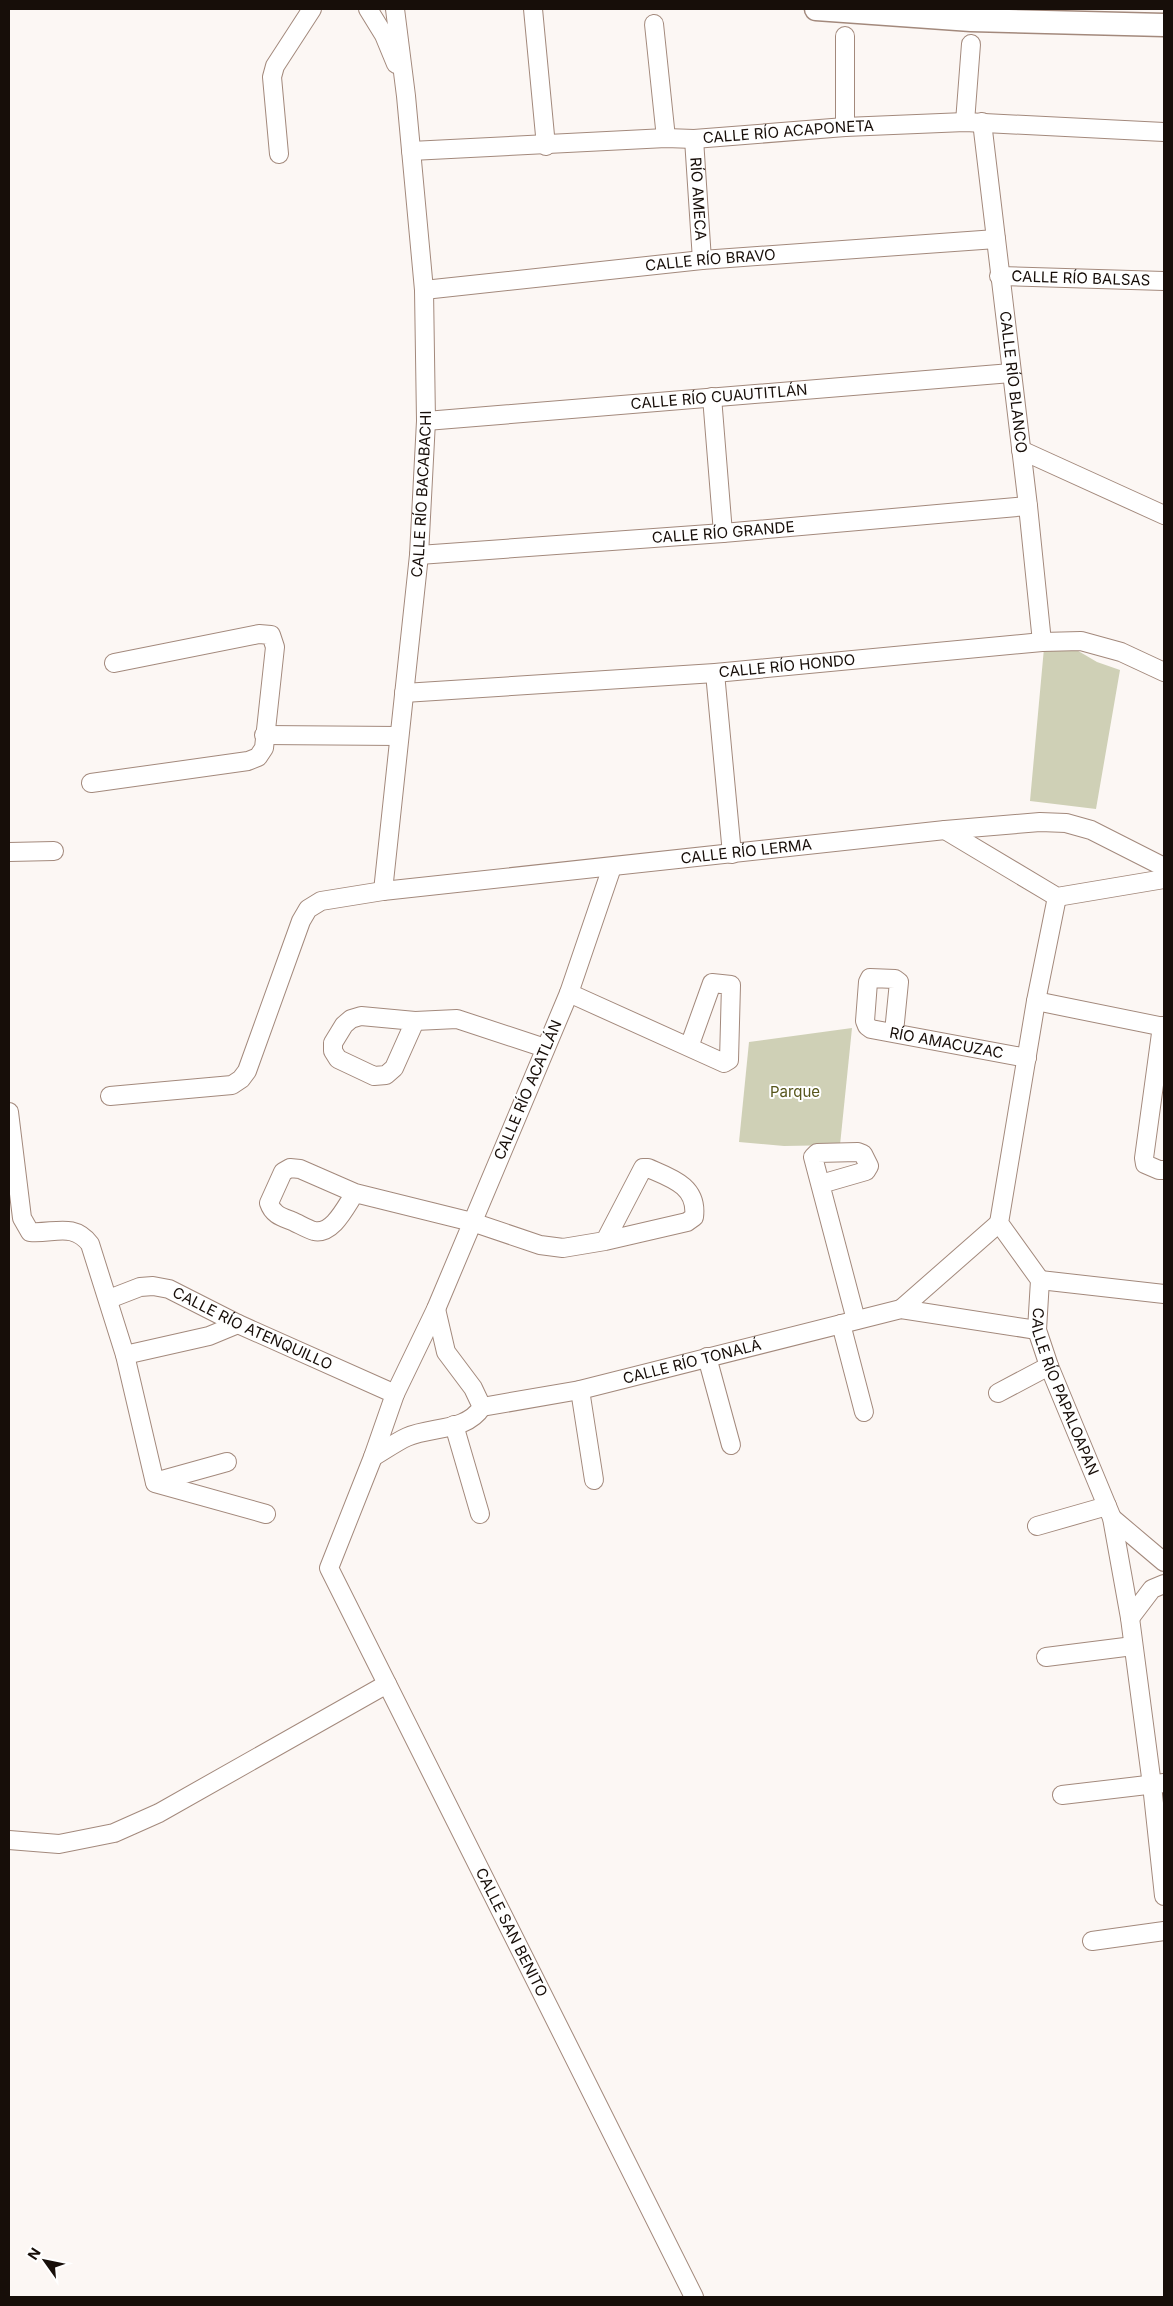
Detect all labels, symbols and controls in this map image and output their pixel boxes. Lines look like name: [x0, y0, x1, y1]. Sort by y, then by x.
street label: CALLE RÍO ACAPONETA: [702, 116, 874, 147]
street label: RÍO AMECA: [686, 157, 711, 241]
street label: CALLE RÍO BRAVO: [644, 245, 776, 275]
street label: CALLE RÍO BALSAS: [1011, 266, 1151, 290]
street label: CALLE RÍO BLANCO: [996, 310, 1032, 454]
street label: CALLE RÍO CUAUTITLÁN: [630, 380, 808, 413]
street label: CALLE RÍO BACABACHI: [407, 410, 435, 578]
street label: CALLE RÍO GRANDE: [651, 517, 795, 547]
street label: CALLE RÍO HONDO: [718, 650, 856, 682]
street label: CALLE RÍO LERMA: [680, 835, 813, 868]
street label: CALLE RÍO ACATLÁN: [489, 1017, 566, 1163]
street label: RÍO AMACUZAC: [888, 1023, 1005, 1062]
park label: Parque: [770, 1082, 820, 1101]
street label: CALLE RÍO ATENQUILLO: [170, 1282, 336, 1374]
street label: CALLE RÍO PAPALOAPAN: [1028, 1307, 1103, 1478]
street label: CALLE RÍO TONALÁ: [621, 1335, 763, 1388]
street label: CALLE SAN BENITO: [472, 1865, 552, 2000]
north arrow: [20, 2236, 70, 2286]
text: N: [24, 2245, 44, 2263]

